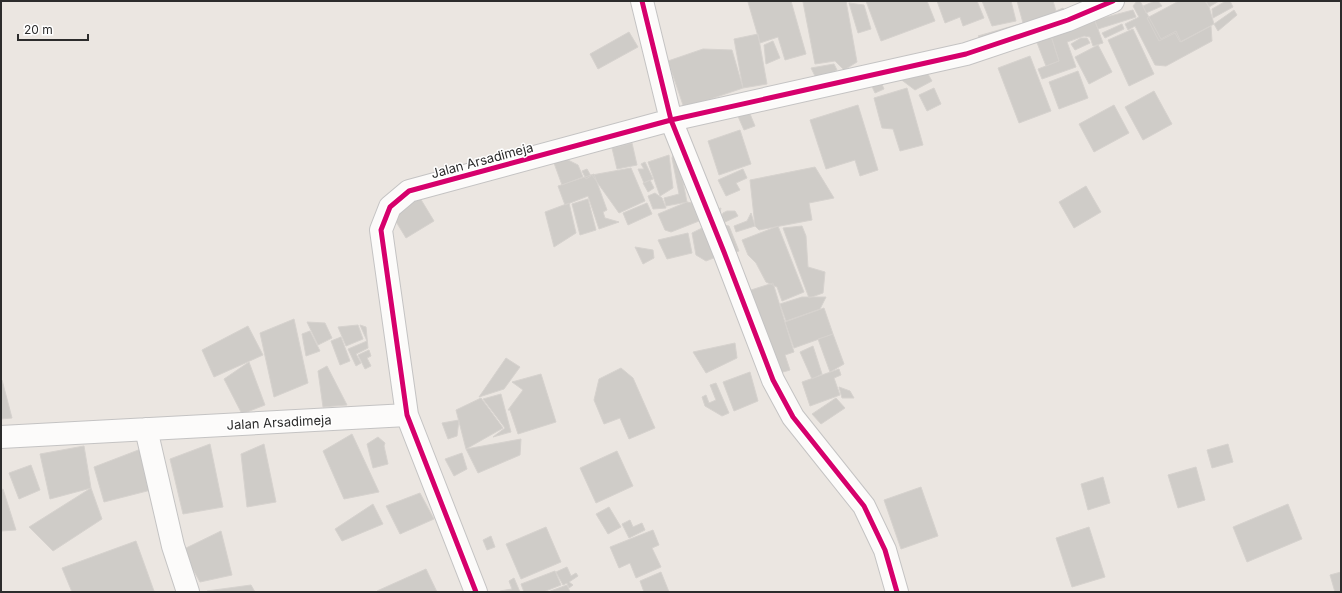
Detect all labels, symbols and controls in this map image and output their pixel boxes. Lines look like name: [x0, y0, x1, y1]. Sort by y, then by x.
scale bar: [18, 16, 88, 42]
text: 20 m: [24, 22, 53, 37]
street label: Jalan Arsadimeja: [429, 139, 535, 181]
street label: Jalan Arsadimeja: [226, 411, 332, 433]

